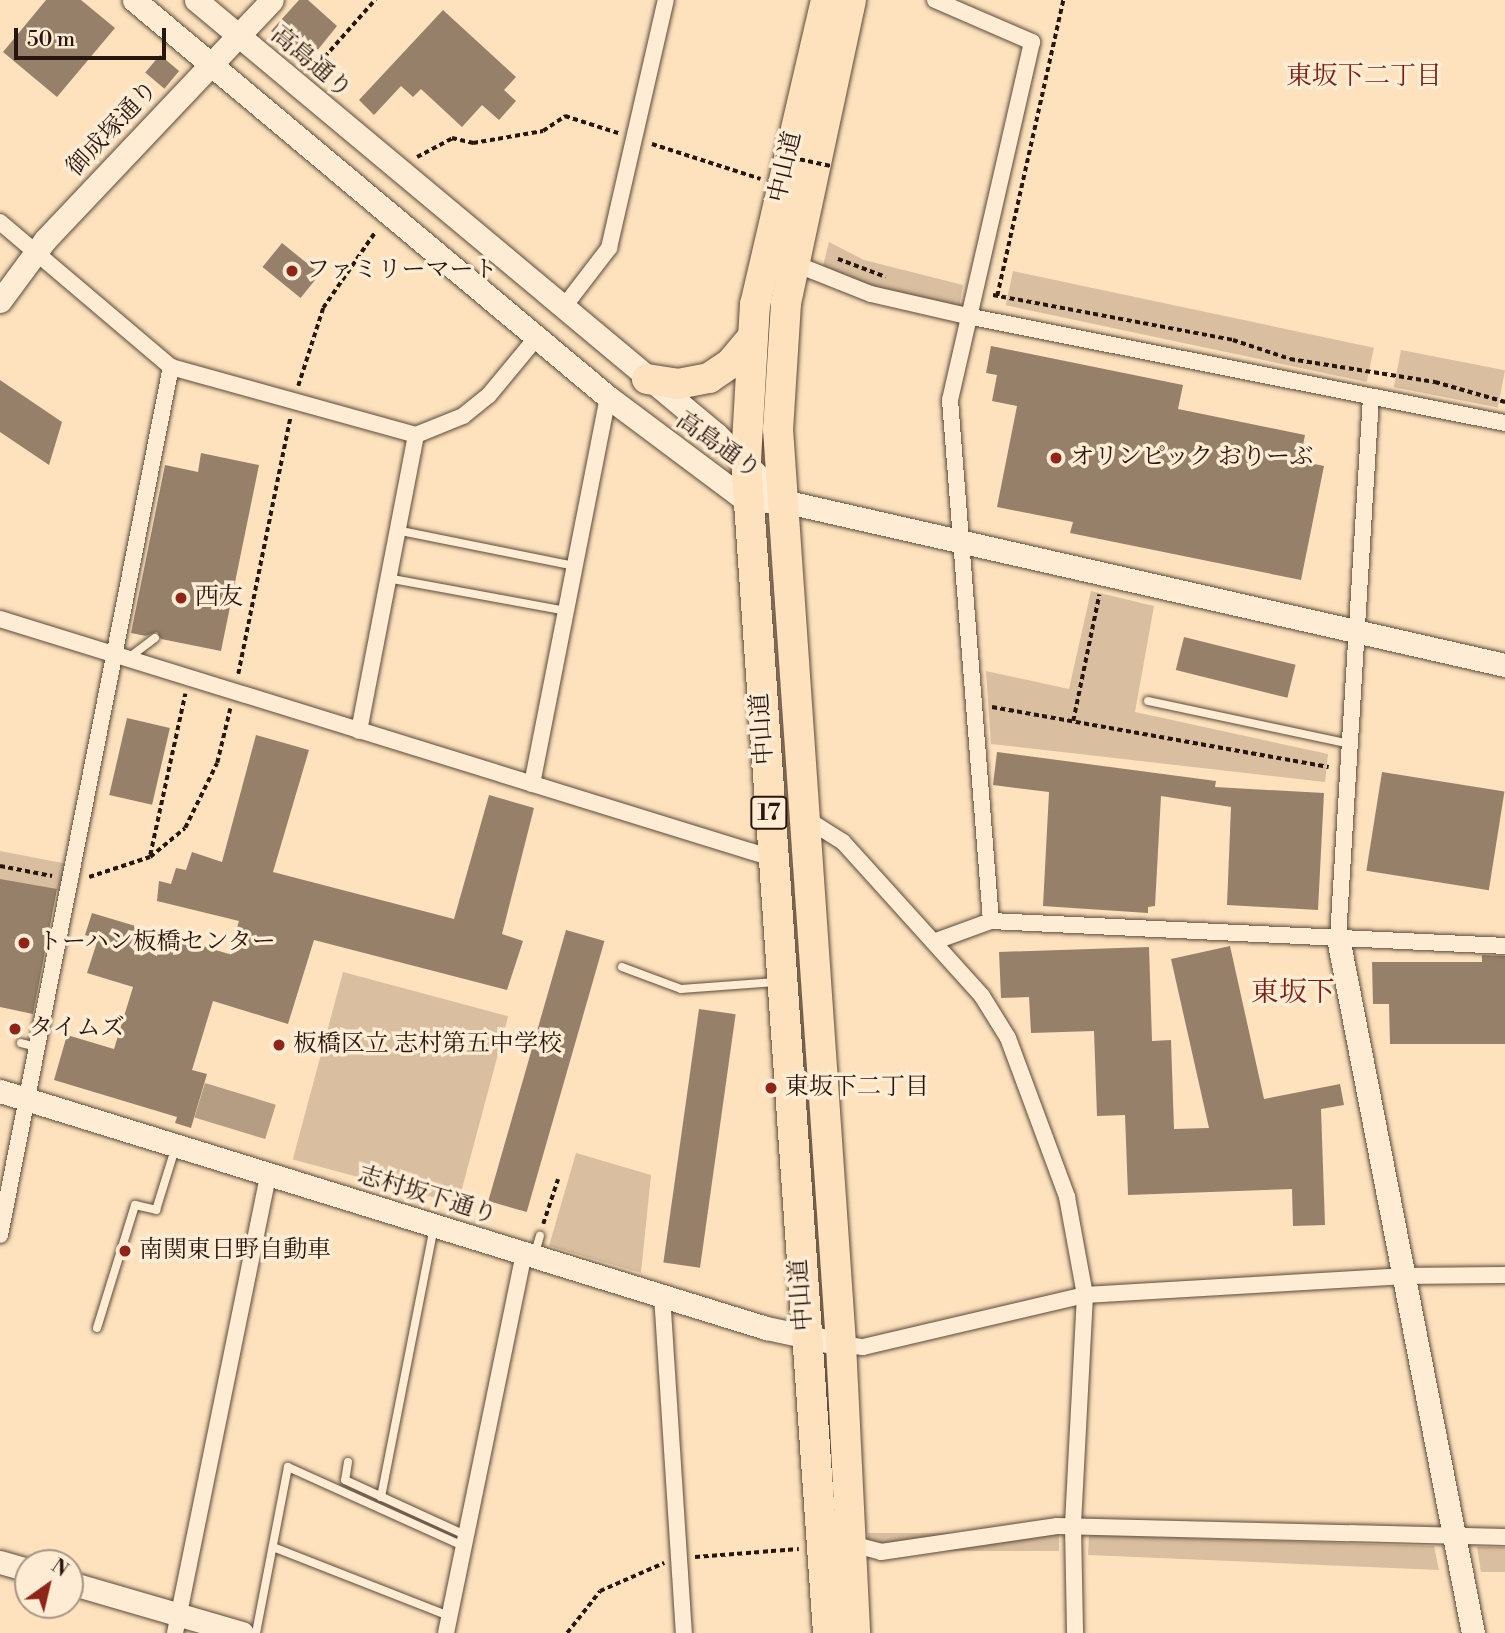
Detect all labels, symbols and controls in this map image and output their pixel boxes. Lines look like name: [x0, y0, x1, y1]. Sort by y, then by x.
scale bar: [18, 14, 170, 58]
street label: 高島通り: [265, 21, 357, 105]
text: 50 m: [27, 27, 75, 53]
district label: 東坂下二丁目: [1286, 61, 1442, 93]
street label: 御成塚通り: [62, 75, 164, 183]
street label: 中山道: [764, 129, 808, 205]
place label: ファミリーマート: [306, 257, 498, 285]
marker: ファミリーマート: [284, 263, 300, 279]
street label: 高島通り: [670, 407, 766, 485]
place label: オリンピック おりーぶ: [1070, 444, 1315, 472]
marker: オリンピック おりーぶ: [1048, 450, 1064, 466]
place label: 西友: [195, 584, 243, 612]
marker: 西友: [173, 590, 189, 606]
street label: 中山道: [746, 692, 780, 766]
road number: 17: [750, 793, 788, 832]
place label: トーハン板橋センター: [38, 929, 278, 957]
marker: トーハン板橋センター: [16, 935, 32, 951]
district label: 東坂下: [1251, 976, 1335, 1010]
place label: タイムズ: [29, 1015, 125, 1043]
marker: タイムズ: [7, 1021, 23, 1037]
place label: 板橋区立 志村第五中学校: [293, 1031, 562, 1059]
marker: 板橋区立 志村第五中学校: [271, 1037, 287, 1053]
place label: 東坂下二丁目: [785, 1074, 929, 1102]
marker: 東坂下二丁目: [763, 1080, 779, 1096]
street label: 志村坂下通り: [354, 1161, 500, 1231]
place label: 南関東日野自動車: [139, 1237, 331, 1265]
marker: 南関東日野自動車: [117, 1243, 133, 1259]
street label: 中山道: [785, 1258, 819, 1332]
north arrow: [14, 1549, 84, 1619]
text: N: [47, 1554, 73, 1582]

